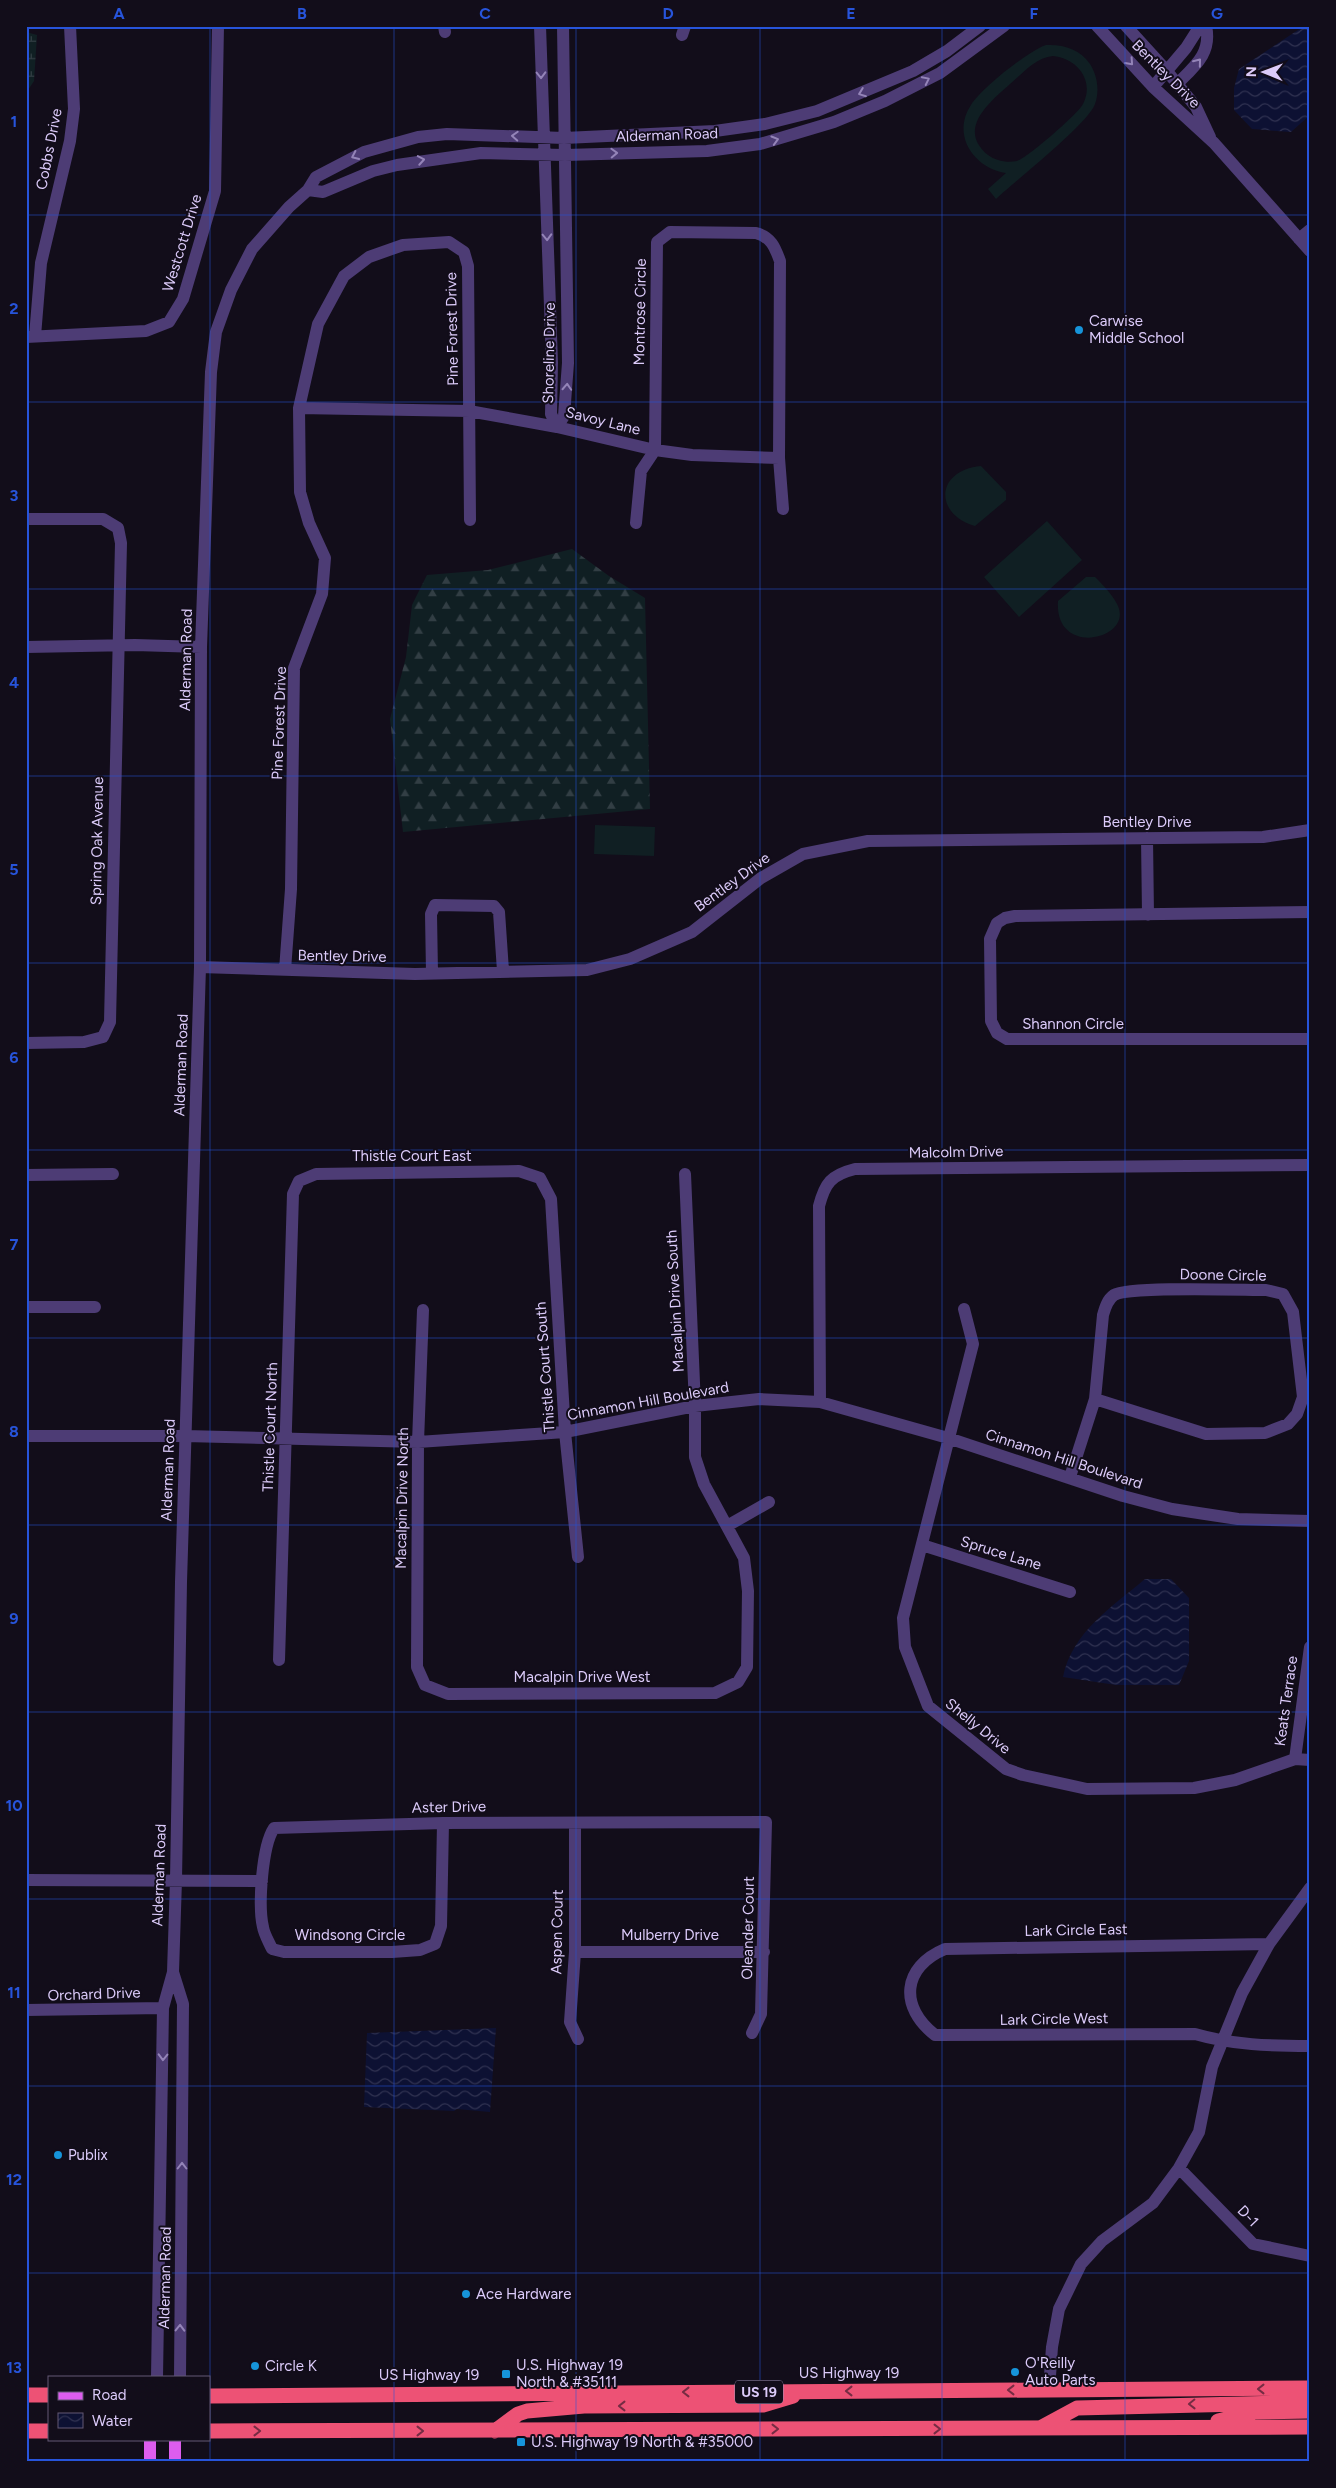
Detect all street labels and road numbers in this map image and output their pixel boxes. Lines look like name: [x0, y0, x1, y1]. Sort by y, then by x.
street label: Bentley Drive: [1128, 36, 1204, 112]
street label: Cobbs Drive: [32, 107, 66, 191]
street label: Alderman Road: [615, 124, 719, 146]
street label: Westcott Drive: [159, 192, 205, 294]
street label: Montrose Circle: [630, 258, 650, 366]
street label: Pine Forest Drive: [442, 272, 462, 386]
street label: Shoreline Drive: [539, 302, 559, 404]
street label: Savoy Lane: [564, 403, 642, 439]
street label: Alderman Road: [176, 609, 196, 711]
street label: Pine Forest Drive: [268, 666, 290, 780]
street label: Spring Oak Avenue: [87, 777, 107, 905]
street label: Bentley Drive: [1103, 813, 1191, 831]
street label: Bentley Drive: [691, 849, 773, 915]
street label: Bentley Drive: [297, 946, 387, 966]
street label: Alderman Road: [170, 1013, 192, 1117]
street label: Shannon Circle: [1022, 1015, 1124, 1033]
street label: Malcolm Drive: [908, 1142, 1004, 1162]
street label: Thistle Court East: [352, 1147, 472, 1165]
street label: Macalpin Drive South: [662, 1229, 688, 1373]
street label: Doone Circle: [1179, 1265, 1267, 1285]
street label: Thistle Court South: [531, 1301, 559, 1433]
street label: Thistle Court North: [259, 1362, 281, 1492]
street label: Cinnamon Hill Boulevard: [566, 1378, 730, 1424]
street label: Alderman Road: [157, 1418, 179, 1522]
street label: Cinnamon Hill Boulevard: [983, 1425, 1145, 1493]
street label: Macalpin Drive North: [392, 1427, 412, 1569]
street label: Spruce Lane: [958, 1532, 1044, 1574]
street label: Keats Terrace: [1271, 1655, 1301, 1747]
street label: Macalpin Drive West: [514, 1668, 651, 1686]
street label: Shelly Drive: [942, 1694, 1014, 1758]
street label: Aster Drive: [412, 1797, 486, 1817]
street label: Alderman Road: [148, 1823, 170, 1927]
street label: Oleander Court: [738, 1876, 758, 1980]
street label: Aspen Court: [547, 1889, 567, 1975]
street label: Lark Circle East: [1024, 1920, 1128, 1940]
street label: Windsong Circle: [295, 1926, 405, 1944]
street label: Mulberry Drive: [621, 1926, 719, 1944]
street label: Orchard Drive: [47, 1983, 141, 2005]
street label: Lark Circle West: [999, 2009, 1109, 2029]
street label: D-1: [1234, 2202, 1262, 2230]
street label: Alderman Road: [155, 2227, 175, 2329]
street label: US Highway 19: [799, 2364, 899, 2382]
street label: US Highway 19: [379, 2366, 479, 2384]
road number: US 19: [735, 2380, 783, 2404]

